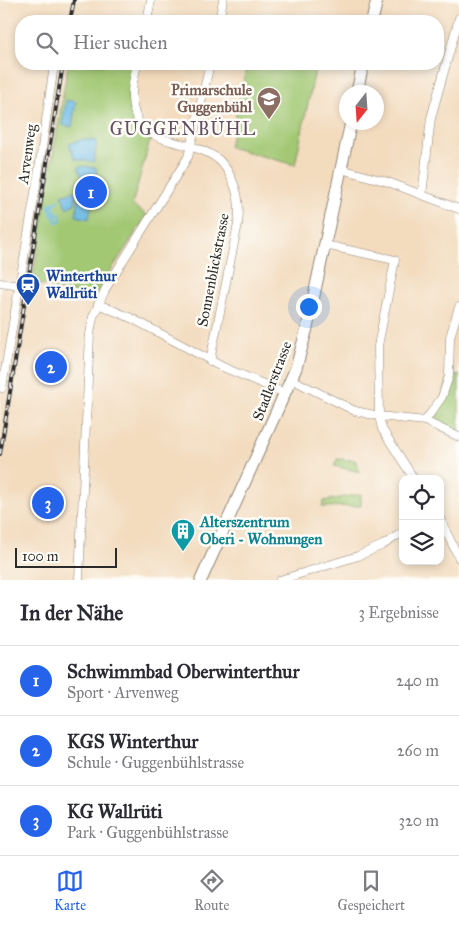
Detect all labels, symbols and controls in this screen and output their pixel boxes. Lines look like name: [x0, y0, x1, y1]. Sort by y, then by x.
search box: [15, 15, 444, 70]
icon: search: [33, 29, 61, 57]
text: Hier suchen: [73, 31, 167, 54]
place label: Primarschule Guggenbühl: [171, 81, 253, 117]
north arrow: [339, 85, 384, 130]
school or university icon: Primarschule Guggenbühl: [256, 86, 282, 120]
district label: GUGGENBÜHL: [110, 117, 256, 140]
street label: Arvenweg: [14, 122, 40, 186]
pin: 1: [75, 173, 107, 211]
street label: Sonnenblickstrasse: [193, 212, 233, 328]
place label: Winterthur Wallrüti: [46, 267, 117, 302]
station icon: Winterthur Wallrüti: [15, 272, 41, 306]
your location: [296, 294, 322, 320]
street label: Stadlerstrasse: [249, 339, 295, 423]
pin: 2: [35, 348, 67, 386]
map controls: [399, 475, 444, 565]
button: locate: [399, 475, 444, 520]
pin: 3: [32, 484, 64, 522]
place label: Alterszentrum Oberi - Wohnungen: [199, 513, 323, 549]
building icon: Alterszentrum Oberi - Wohnungen: [170, 518, 196, 552]
button: layers: [399, 520, 444, 565]
scale bar: [15, 545, 118, 568]
text: 100 m: [22, 548, 59, 565]
text: In der Nähe: [20, 600, 123, 626]
text: 3 Ergebnisse: [358, 603, 439, 622]
text: Schwimmbad Oberwinterthur: [67, 660, 300, 683]
text: 1: [33, 671, 39, 690]
text: 240 m: [396, 671, 439, 690]
text: Sport · Arvenweg: [67, 683, 178, 702]
text: KGS Winterthur: [67, 730, 198, 753]
text: 2: [32, 741, 40, 760]
text: 260 m: [397, 741, 439, 760]
text: Schule · Guggenbühlstrasse: [67, 753, 244, 772]
text: KG Wallrüti: [67, 800, 163, 823]
text: 3: [33, 811, 39, 830]
text: 320 m: [399, 811, 439, 830]
text: Park · Guggenbühlstrasse: [67, 823, 229, 842]
tab: Karte: [54, 867, 86, 914]
tab: Route: [194, 867, 229, 914]
tab: Gespeichert: [337, 867, 405, 914]

